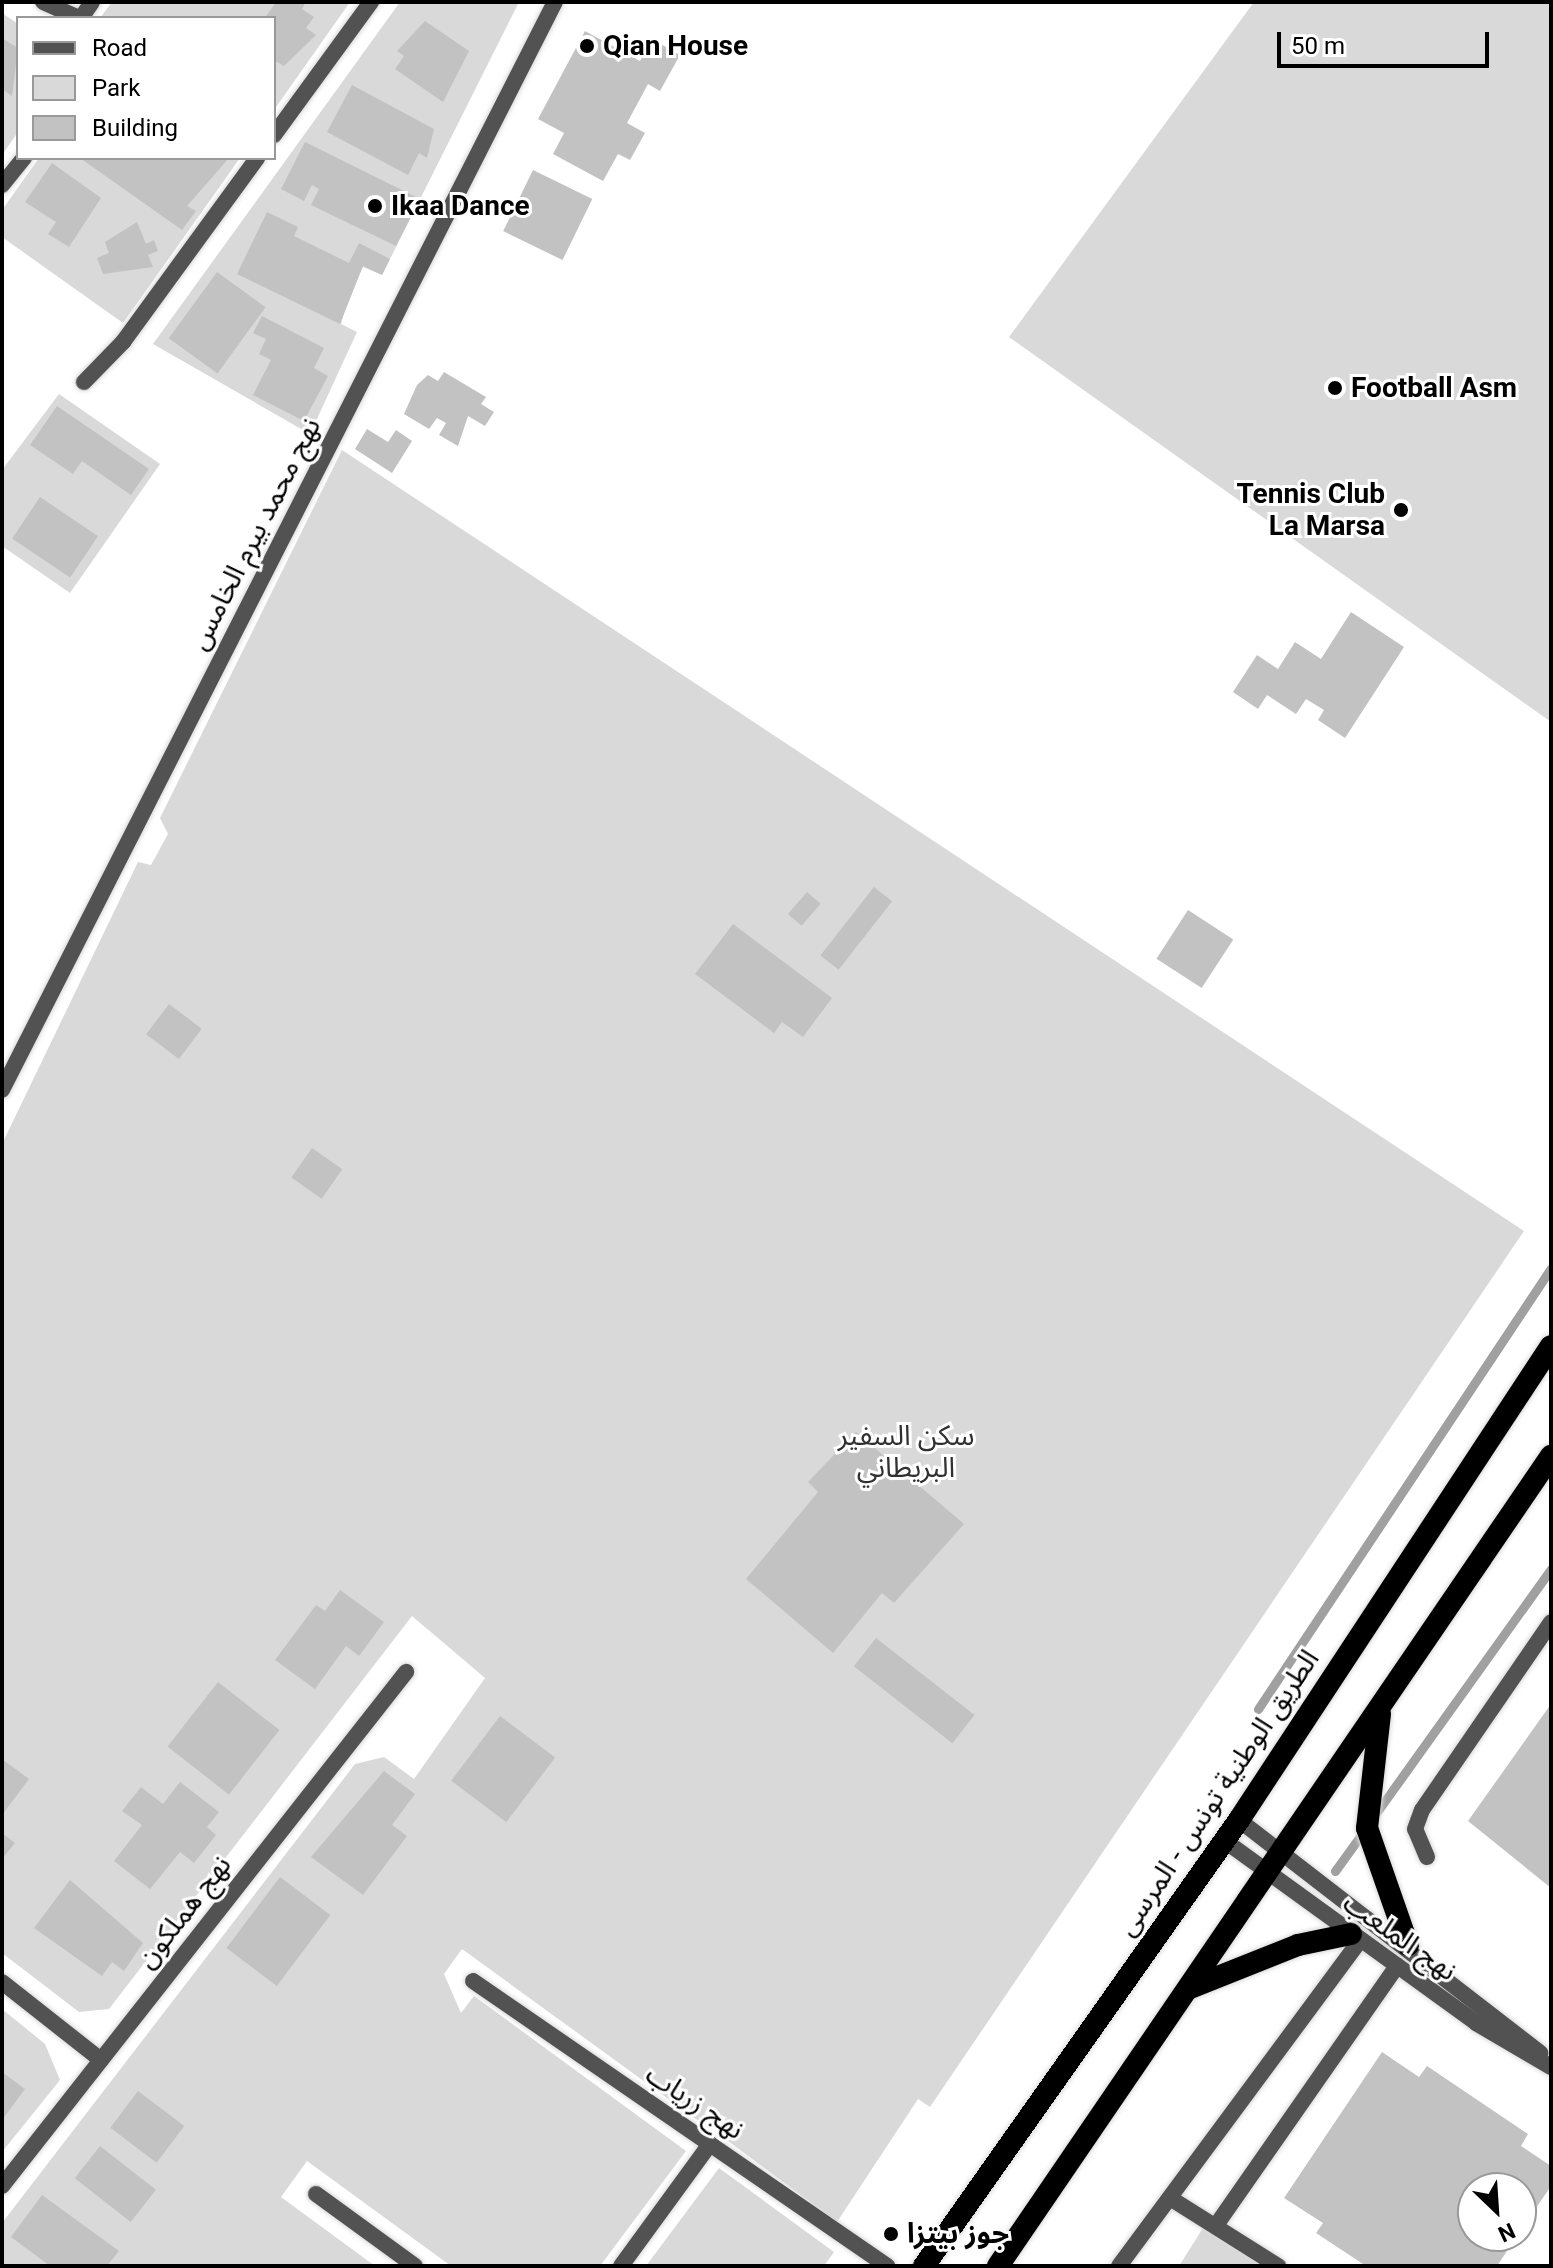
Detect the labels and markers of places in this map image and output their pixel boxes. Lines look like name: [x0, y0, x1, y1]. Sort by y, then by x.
place label: Qian House: [603, 29, 748, 63]
marker: Qian House: [578, 37, 596, 55]
place label: Ikaa Dance: [391, 189, 530, 223]
marker: Ikaa Dance: [366, 197, 384, 215]
place label: Football Asm: [1351, 371, 1517, 405]
marker: Football Asm: [1326, 379, 1344, 397]
place label: Tennis Club La Marsa: [1236, 477, 1385, 543]
marker: Tennis Club La Marsa: [1392, 501, 1410, 519]
place label: جوز بيتزا: [907, 2217, 1009, 2251]
marker: جوز بيتزا: [882, 2225, 900, 2243]

